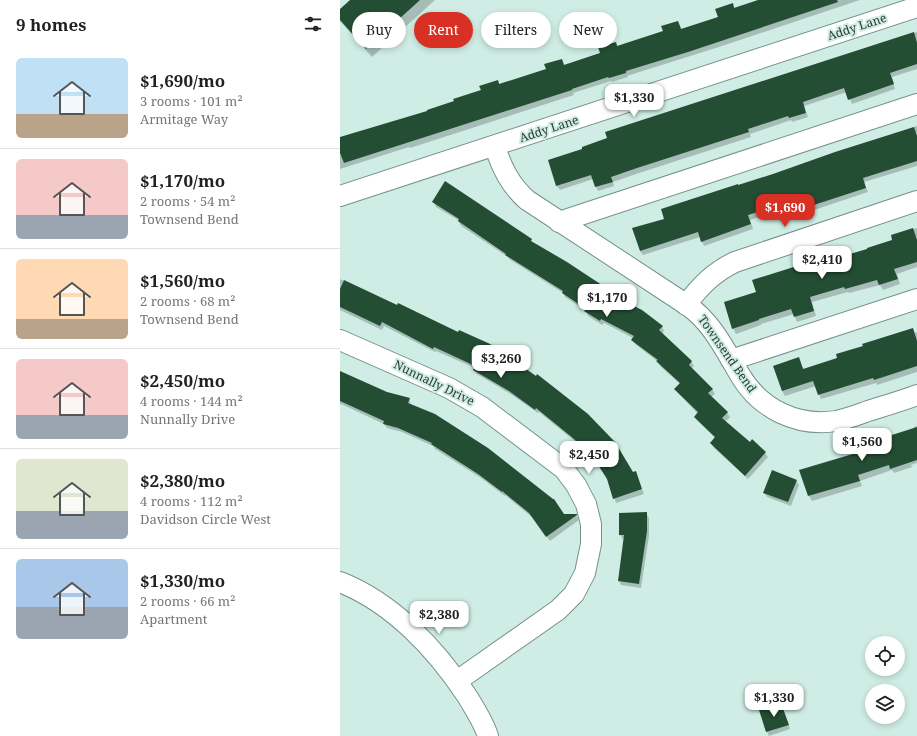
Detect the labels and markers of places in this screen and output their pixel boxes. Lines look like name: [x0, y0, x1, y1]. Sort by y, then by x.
pin: $1,330: [601, 84, 667, 118]
pin: $1,690: [752, 194, 818, 228]
pin: $2,410: [789, 246, 855, 280]
pin: $1,170: [574, 284, 640, 318]
pin: $3,260: [468, 345, 534, 379]
pin: $1,560: [829, 428, 895, 462]
pin: $2,450: [556, 441, 622, 475]
pin: $2,380: [406, 601, 472, 635]
pin: $1,330: [741, 684, 807, 718]

